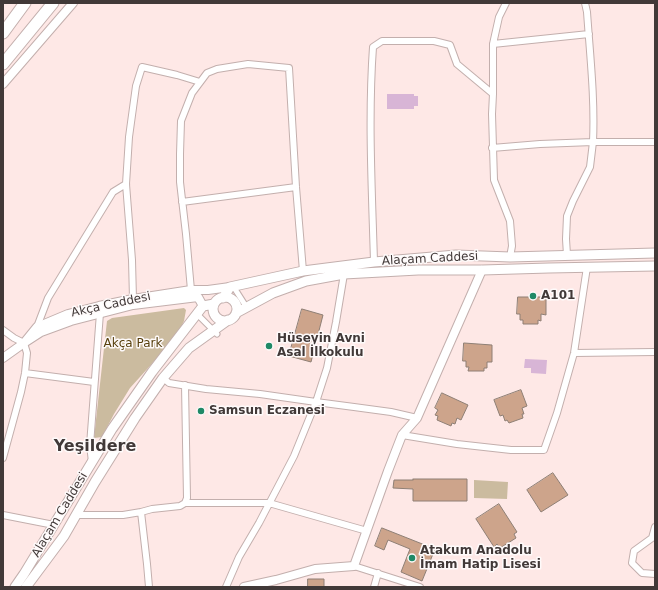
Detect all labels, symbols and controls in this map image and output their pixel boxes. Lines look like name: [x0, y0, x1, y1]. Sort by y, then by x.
street label: Alaçam Caddesi: [382, 249, 478, 269]
place label: A101: [541, 289, 575, 303]
street label: Akça Caddesi: [70, 290, 152, 320]
marker: A101: [528, 291, 538, 301]
place label: Hüseyin Avni Asal İlkokulu: [277, 332, 365, 360]
park label: Akça Park: [104, 337, 162, 351]
marker: Hüseyin Avni Asal İlkokulu: [264, 341, 274, 351]
place label: Samsun Eczanesi: [209, 404, 325, 418]
marker: Samsun Eczanesi: [196, 406, 206, 416]
district label: Yeşildere: [54, 437, 136, 457]
street label: Alaçam Caddesi: [29, 470, 91, 560]
place label: Atakum Anadolu İmam Hatip Lisesi: [420, 544, 541, 572]
marker: Atakum Anadolu İmam Hatip Lisesi: [407, 553, 417, 563]

